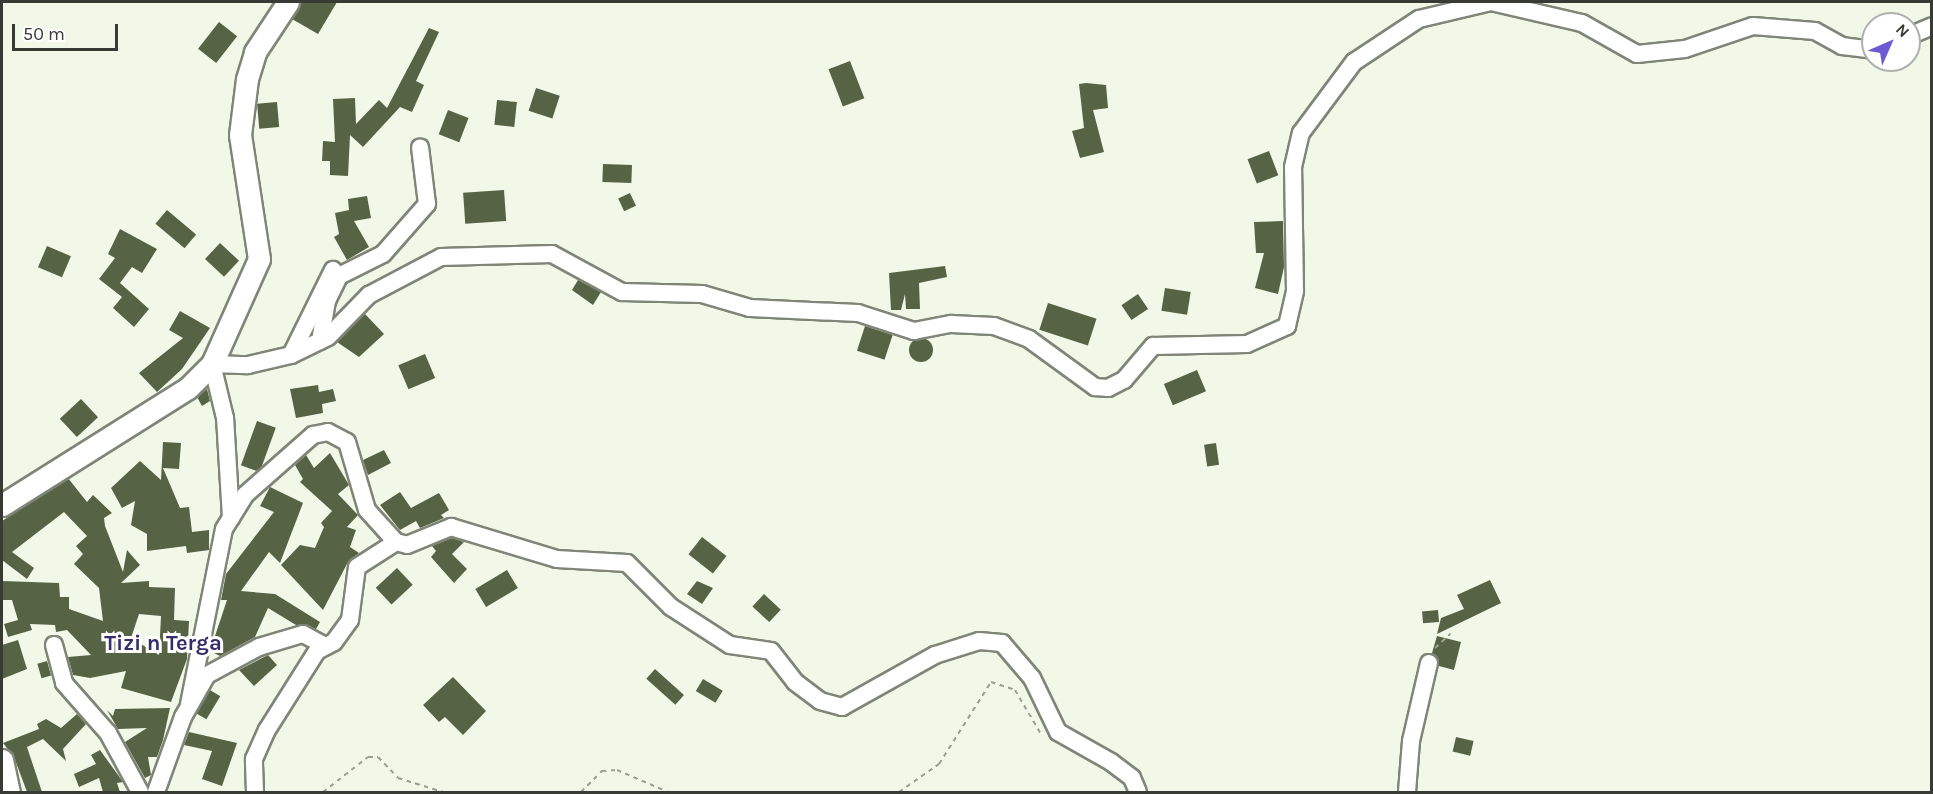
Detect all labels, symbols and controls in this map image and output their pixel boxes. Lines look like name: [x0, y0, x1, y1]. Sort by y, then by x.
scale bar: [15, 12, 122, 50]
north arrow: [1861, 12, 1921, 72]
text: N: [1892, 20, 1913, 41]
text: 50 m: [23, 23, 65, 45]
district label: Tizi n Terga: [104, 631, 222, 657]

